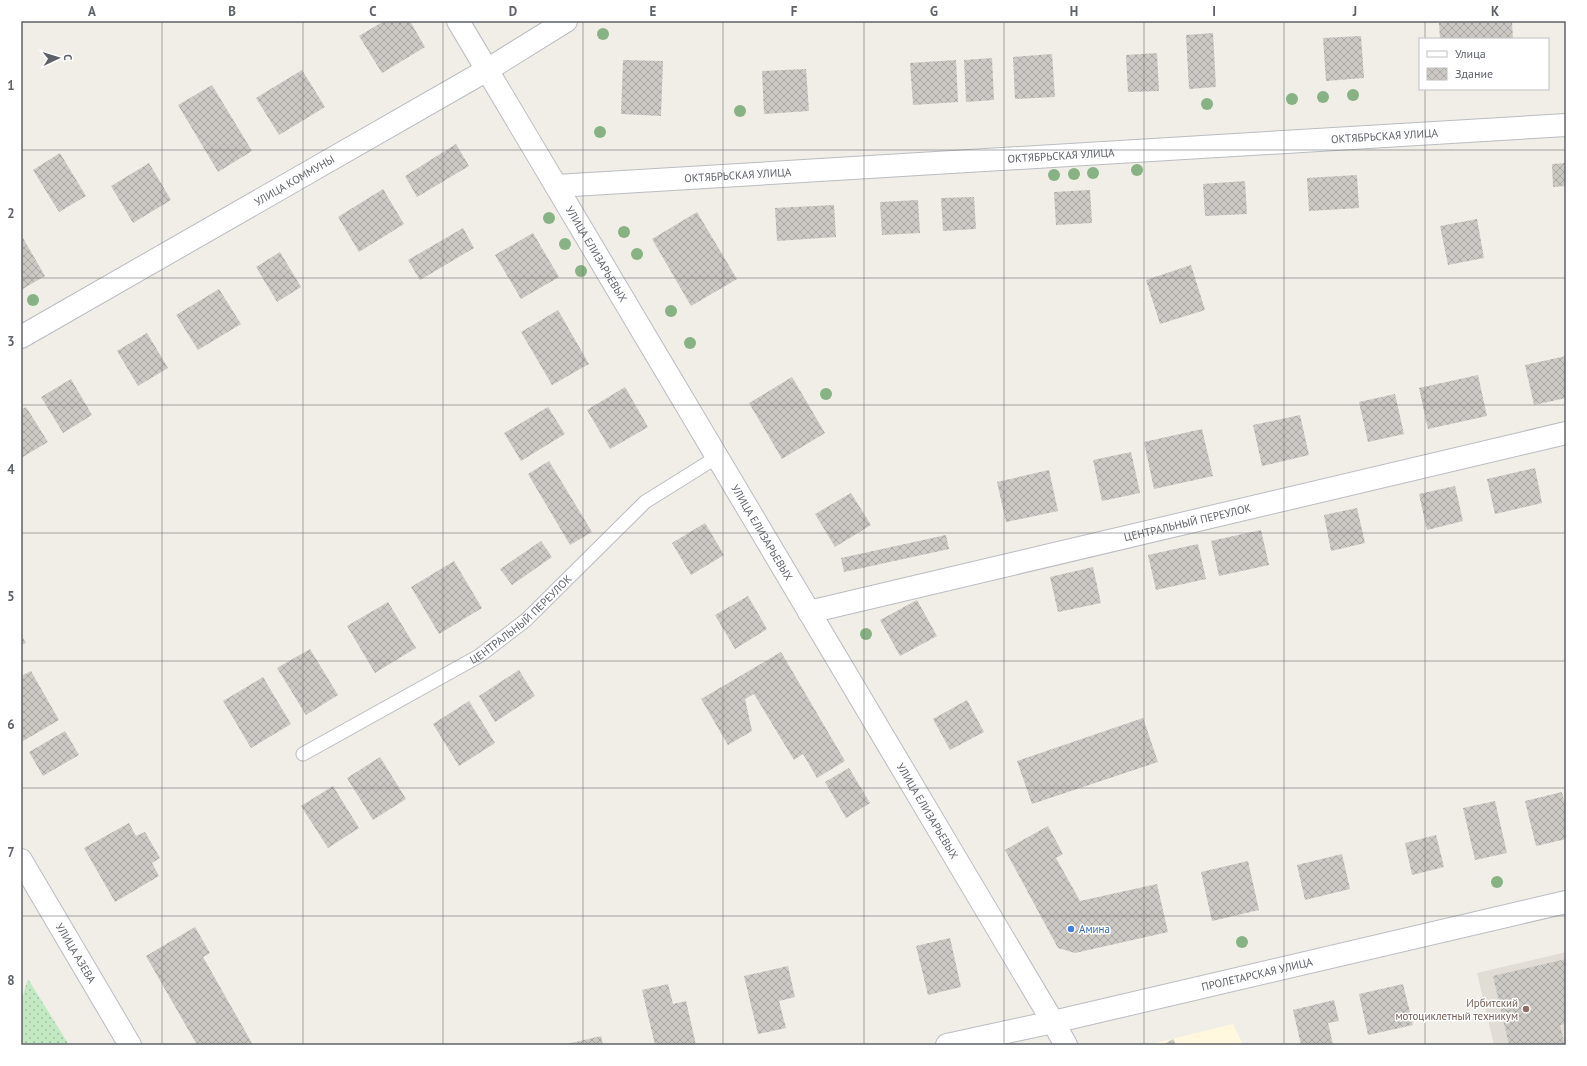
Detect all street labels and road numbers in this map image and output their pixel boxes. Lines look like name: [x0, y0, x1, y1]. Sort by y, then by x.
street label: ОКТЯБРЬСКАЯ УЛИЦА: [1331, 126, 1439, 146]
street label: ОКТЯБРЬСКАЯ УЛИЦА: [1007, 145, 1116, 166]
street label: УЛИЦА КОММУНЫ: [252, 152, 337, 209]
street label: ОКТЯБРЬСКАЯ УЛИЦА: [684, 165, 792, 185]
street label: УЛИЦА ЕЛИЗАРЬЕВЫХ: [563, 203, 630, 305]
street label: УЛИЦА ЕЛИЗАРЬЕВЫХ: [728, 482, 796, 583]
street label: ЦЕНТРАЛЬНЫЙ ПЕРЕУЛОК: [1123, 501, 1253, 544]
street label: ЦЕНТРАЛЬНЫЙ ПЕРЕУЛОК: [467, 572, 575, 667]
street label: УЛИЦА ЕЛИЗАРЬЕВЫХ: [894, 760, 962, 862]
street label: УЛИЦА АЗЕВА: [53, 920, 99, 986]
street label: ПРОЛЕТАРСКАЯ УЛИЦА: [1200, 954, 1315, 994]

